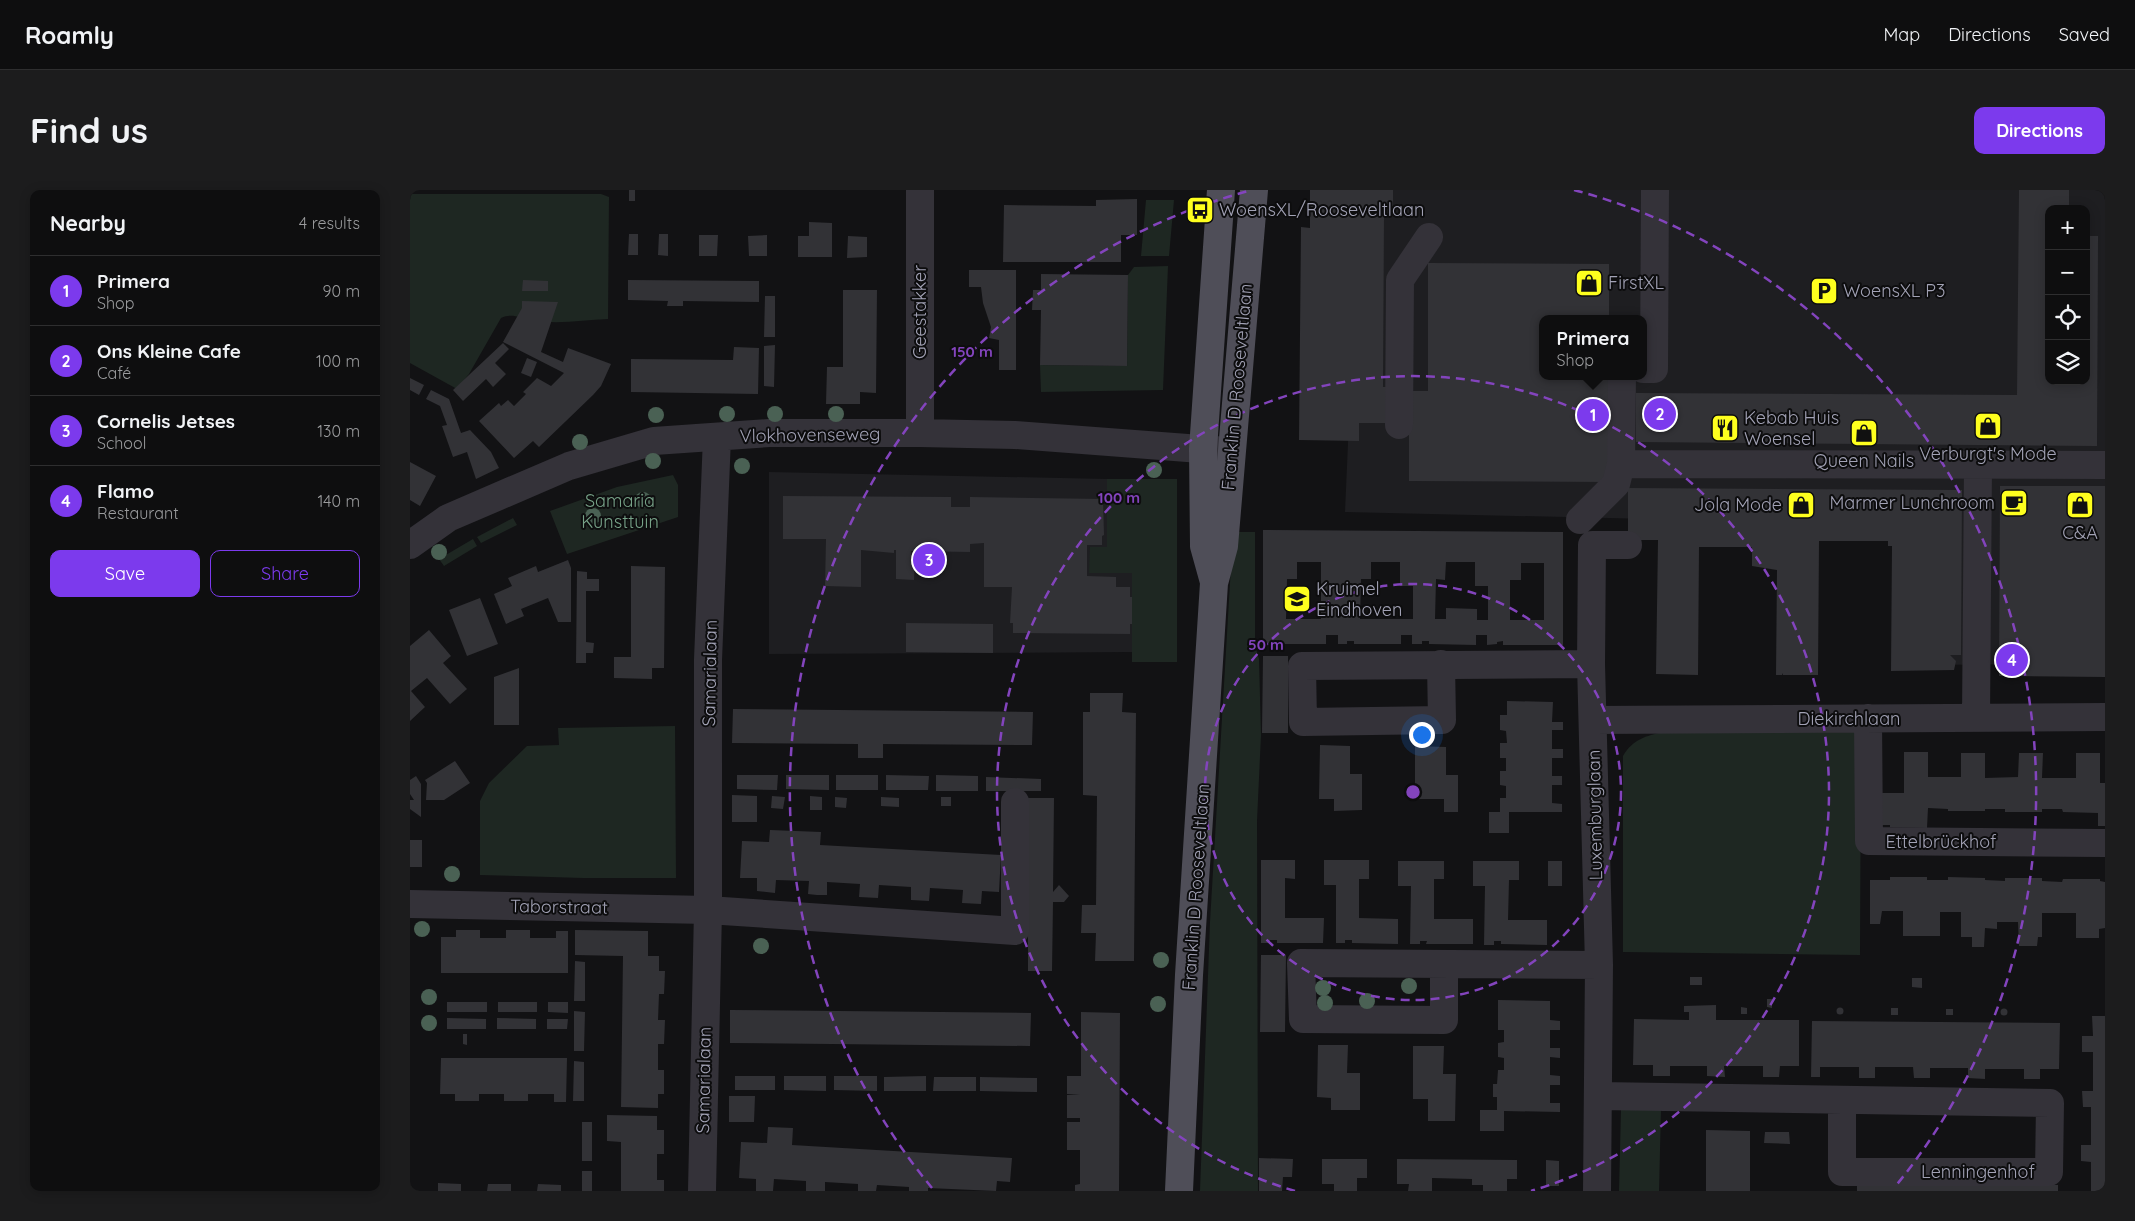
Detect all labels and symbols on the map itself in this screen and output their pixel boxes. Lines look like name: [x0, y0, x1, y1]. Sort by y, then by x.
bus stop icon: WoensXL/Rooseveltlaan: [1185, 195, 1215, 225]
place label: WoensXL/Rooseveltlaan: [1219, 198, 1424, 221]
street label: Geestakker: [908, 265, 931, 359]
shop icon: FirstXL: [1574, 268, 1604, 298]
place label: FirstXL: [1608, 271, 1664, 294]
parking icon: WoensXL P3: [1809, 276, 1839, 306]
place label: WoensXL P3: [1843, 279, 1945, 302]
street label: Franklin D Rooseveltlaan: [1216, 283, 1257, 491]
text: 150 m: [951, 342, 993, 361]
pin: 2: [1644, 395, 1676, 433]
pin: 1: [1577, 396, 1609, 434]
place label: Kebab Huis Woensel: [1744, 406, 1839, 450]
shop icon: Verburgt's Mode: [1973, 411, 2003, 441]
restaurant icon: Kebab Huis Woensel: [1710, 413, 1740, 443]
shop icon: Queen Nails: [1849, 418, 1879, 448]
street label: Vlokhovenseweg: [739, 422, 881, 447]
place label: Verburgt's Mode: [1919, 442, 2057, 465]
place label: Queen Nails: [1814, 449, 1914, 472]
text: 100 m: [1098, 488, 1140, 507]
cafe icon: Marmer Lunchroom: [1999, 488, 2029, 518]
park label: Samaria Kunsttuin: [581, 489, 659, 533]
shop icon: Jola Mode: [1786, 490, 1816, 520]
shop icon: C&A: [2065, 490, 2095, 520]
place label: Marmer Lunchroom: [1829, 491, 1995, 514]
place label: Jola Mode: [1694, 493, 1782, 516]
place label: C&A: [2062, 521, 2098, 544]
pin: 3: [913, 541, 945, 579]
place label: Kruimel Eindhoven: [1316, 577, 1402, 621]
school or university icon: Kruimel Eindhoven: [1282, 584, 1312, 614]
street label: Samarialaan: [697, 620, 722, 726]
text: 50 m: [1248, 635, 1284, 654]
pin: 4: [1996, 641, 2028, 679]
street label: Diekirchlaan: [1797, 707, 1901, 730]
your location: [1409, 722, 1435, 748]
street label: Luxemburglaan: [1582, 750, 1607, 880]
street label: Franklin D Rooseveltlaan: [1177, 783, 1214, 991]
centre of rings: [1404, 783, 1422, 801]
street label: Ettelbrückhof: [1885, 830, 1997, 853]
street label: Taborstraat: [510, 894, 608, 919]
street label: Samarialaan: [691, 1027, 716, 1133]
street label: Lenningenhof: [1921, 1160, 2035, 1183]

